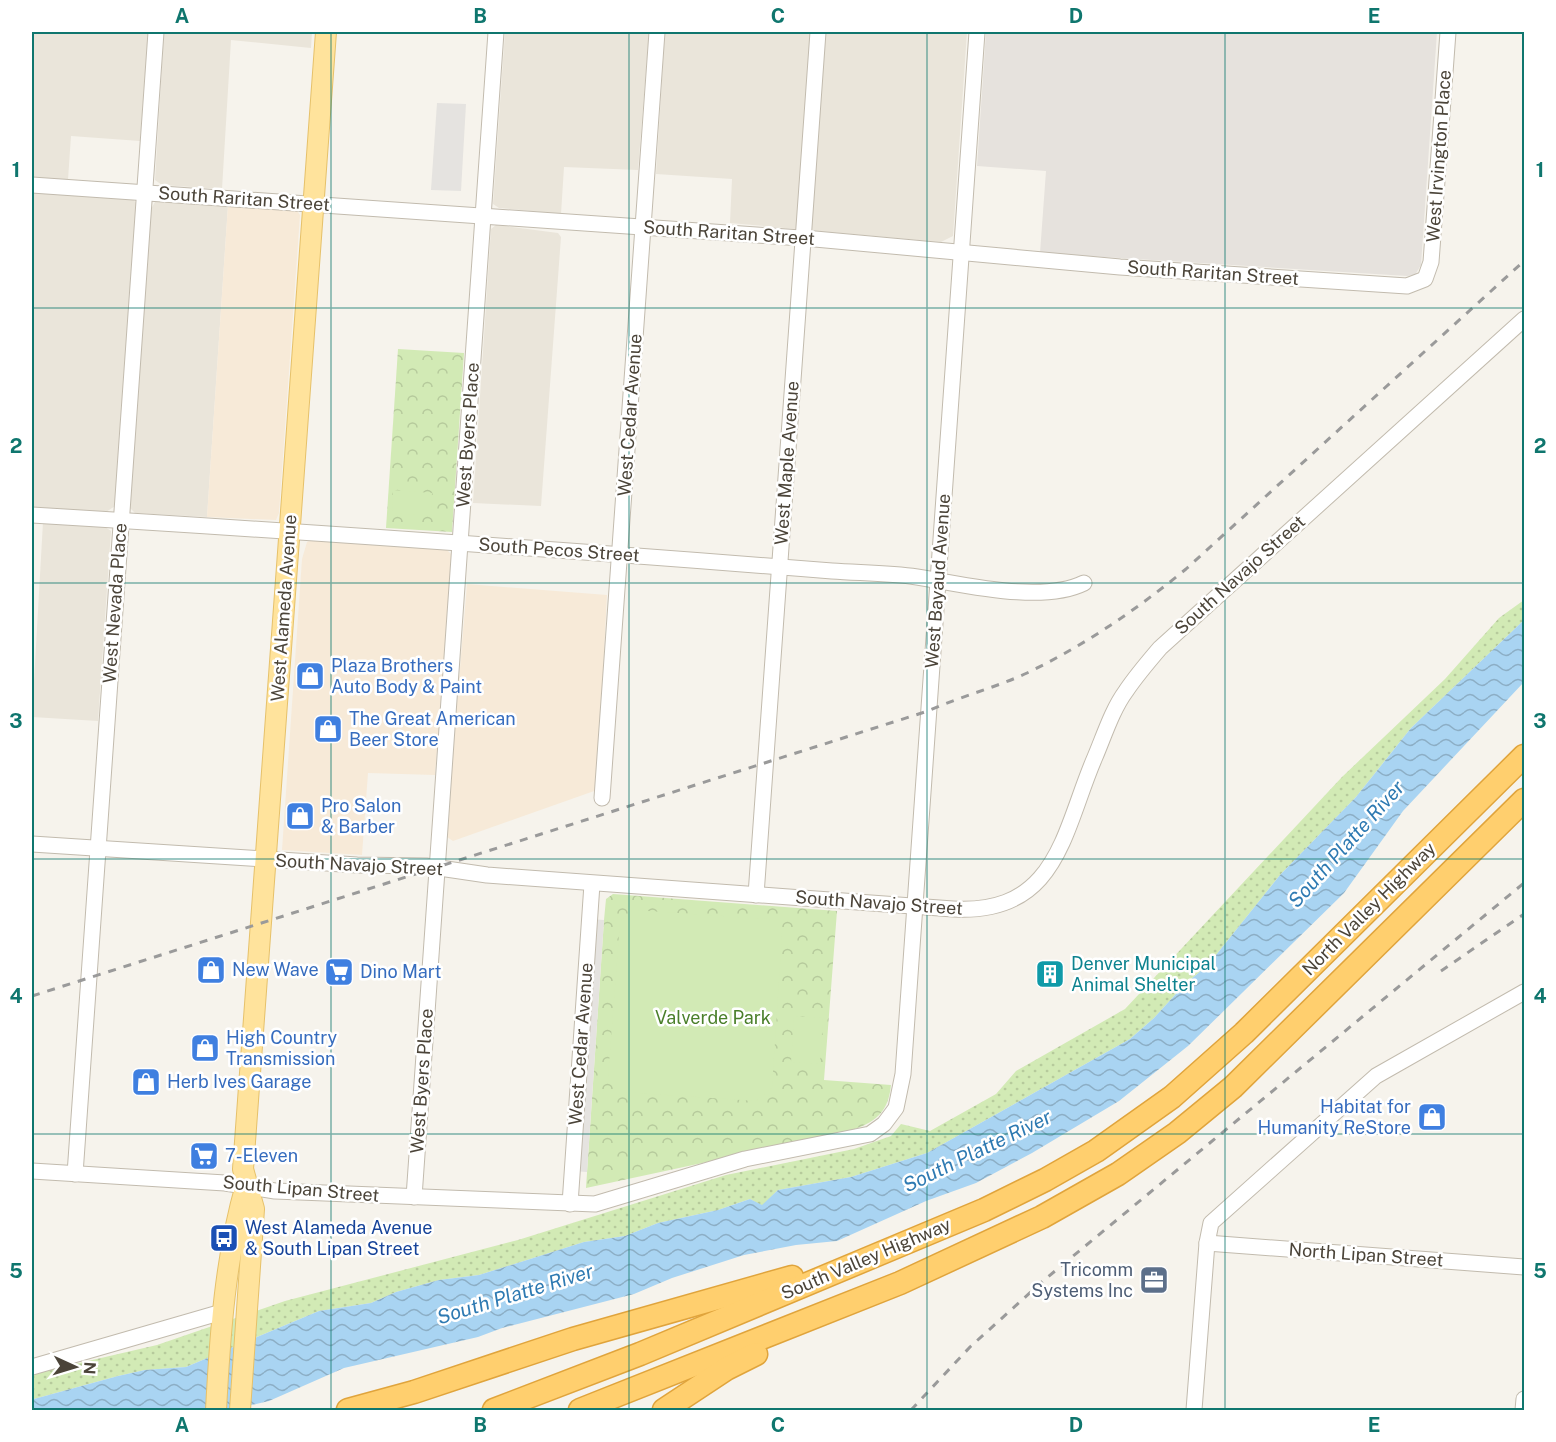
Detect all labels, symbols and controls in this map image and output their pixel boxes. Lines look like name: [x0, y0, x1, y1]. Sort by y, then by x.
text: A: [175, 4, 189, 28]
text: B: [473, 4, 487, 28]
text: C: [771, 4, 785, 28]
text: D: [1069, 4, 1083, 28]
text: E: [1368, 4, 1380, 28]
street label: West Irvington Place: [1422, 69, 1455, 243]
text: 1: [12, 158, 20, 182]
text: 1: [1536, 158, 1544, 182]
street label: South Raritan Street: [157, 182, 331, 215]
street label: South Raritan Street: [642, 216, 816, 249]
street label: South Raritan Street: [1126, 256, 1300, 289]
street label: West Cedar Avenue: [613, 333, 646, 497]
street label: West Byers Place: [452, 362, 483, 508]
street label: West Maple Avenue: [770, 380, 803, 546]
text: 2: [10, 434, 22, 458]
text: 2: [1534, 434, 1546, 458]
street label: West Bayaud Avenue: [921, 493, 954, 669]
street label: South Navajo Street: [1170, 511, 1309, 639]
street label: West Alameda Avenue: [266, 514, 301, 702]
street label: West Nevada Place: [98, 522, 131, 684]
street label: South Pecos Street: [478, 533, 640, 566]
place label: Plaza Brothers Auto Body & Paint: [331, 655, 482, 697]
shop icon: Plaza Brothers Auto Body & Paint: [294, 660, 326, 692]
place label: The Great American Beer Store: [349, 708, 516, 750]
text: 3: [9, 709, 23, 733]
text: 3: [1533, 709, 1547, 733]
shop icon: The Great American Beer Store: [312, 713, 344, 745]
water label: South Platte River: [1283, 775, 1410, 912]
place label: Pro Salon & Barber: [321, 795, 401, 837]
shop icon: Pro Salon & Barber: [284, 800, 316, 832]
street label: North Valley Highway: [1298, 837, 1440, 980]
street label: South Navajo Street: [275, 850, 444, 879]
street label: South Navajo Street: [794, 886, 964, 919]
place label: Denver Municipal Animal Shelter: [1071, 953, 1216, 995]
shop icon: New Wave: [195, 954, 227, 986]
supermarket icon: Dino Mart: [323, 956, 355, 988]
building icon: Denver Municipal Animal Shelter: [1034, 958, 1066, 990]
place label: New Wave: [232, 959, 319, 980]
place label: Dino Mart: [360, 961, 442, 982]
street label: West Cedar Avenue: [564, 962, 597, 1126]
text: 4: [9, 984, 23, 1008]
text: 4: [1533, 984, 1547, 1008]
park label: Valverde Park: [655, 1007, 771, 1028]
street label: West Byers Place: [406, 1008, 437, 1154]
place label: High Country Transmission: [226, 1027, 338, 1069]
shop icon: High Country Transmission: [189, 1032, 221, 1064]
shop icon: Herb Ives Garage: [130, 1066, 162, 1098]
place label: Herb Ives Garage: [167, 1071, 311, 1092]
place label: Habitat for Humanity ReStore: [1258, 1096, 1411, 1138]
shop icon: Habitat for Humanity ReStore: [1416, 1101, 1448, 1133]
water label: South Platte River: [899, 1104, 1056, 1197]
supermarket icon: 7-Eleven: [188, 1140, 220, 1172]
place label: 7-Eleven: [225, 1145, 298, 1166]
street label: South Lipan Street: [222, 1171, 380, 1206]
street label: South Valley Highway: [778, 1213, 954, 1304]
place label: West Alameda Avenue & South Lipan Street: [245, 1217, 433, 1259]
bus stop icon: West Alameda Avenue & South Lipan Street: [208, 1222, 240, 1254]
street label: North Lipan Street: [1288, 1239, 1444, 1270]
text: 5: [9, 1259, 23, 1283]
water label: South Platte River: [434, 1259, 597, 1329]
place label: Tricomm Systems Inc: [1031, 1259, 1133, 1301]
text: 5: [1533, 1259, 1547, 1283]
office icon: Tricomm Systems Inc: [1138, 1264, 1170, 1296]
north arrow: [45, 1337, 105, 1397]
text: N: [80, 1361, 99, 1375]
text: A: [175, 1413, 189, 1437]
text: B: [473, 1413, 487, 1437]
text: C: [771, 1413, 785, 1437]
text: D: [1069, 1413, 1083, 1437]
text: E: [1368, 1413, 1380, 1437]

